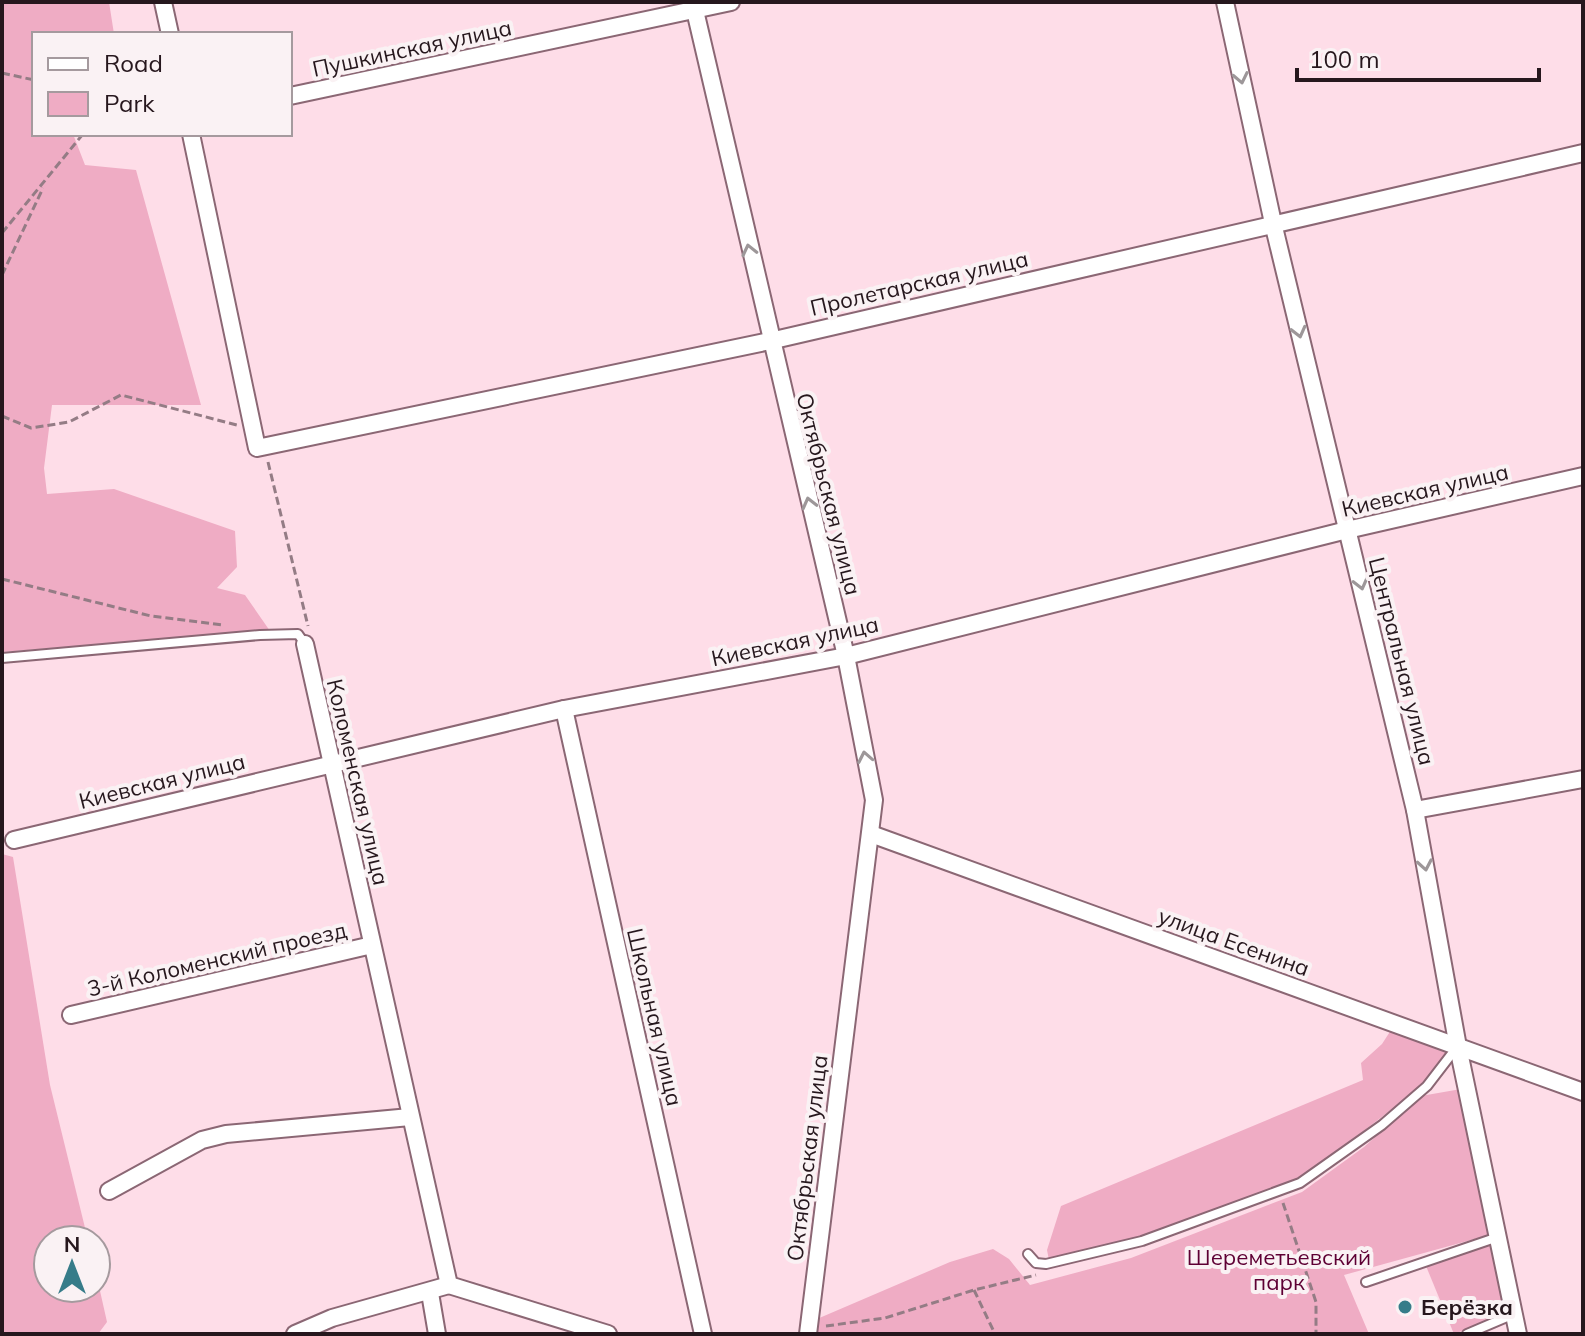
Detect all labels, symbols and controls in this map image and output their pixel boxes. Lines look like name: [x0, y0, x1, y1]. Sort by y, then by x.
street label: Пушкинская улица: [310, 13, 514, 83]
legend: [32, 32, 292, 136]
scale bar: [1297, 32, 1539, 82]
text: 100 m: [1309, 44, 1380, 74]
text: Road: [104, 48, 163, 78]
one-way arrow: [1232, 71, 1249, 85]
text: Park: [104, 88, 155, 118]
one-way arrow: [741, 244, 758, 257]
street label: Пролетарская улица: [807, 244, 1031, 322]
one-way arrow: [1290, 324, 1307, 338]
street label: Октябрьская улица: [790, 390, 868, 598]
street label: Киевская улица: [1339, 457, 1511, 523]
one-way arrow: [801, 497, 818, 510]
street label: Центральная улица: [1363, 554, 1441, 768]
one-way arrow: [1351, 577, 1368, 591]
street label: Киевская улица: [709, 610, 881, 672]
street label: Коломенская улица: [321, 676, 395, 888]
street label: Киевская улица: [76, 747, 248, 815]
one-way arrow: [858, 750, 875, 764]
one-way arrow: [1416, 858, 1433, 872]
street label: улица Есенина: [1155, 902, 1313, 982]
street label: 3-й Коломенский проезд: [85, 916, 349, 1002]
street label: Школьная улица: [621, 925, 689, 1109]
street label: Октябрьская улица: [780, 1053, 834, 1263]
north arrow: [32, 1224, 112, 1304]
text: N: [64, 1230, 80, 1258]
park label: Шереметьевский парк: [1187, 1243, 1371, 1296]
place label: Берёзка: [1421, 1293, 1513, 1321]
marker: Берёзка: [1396, 1298, 1414, 1316]

